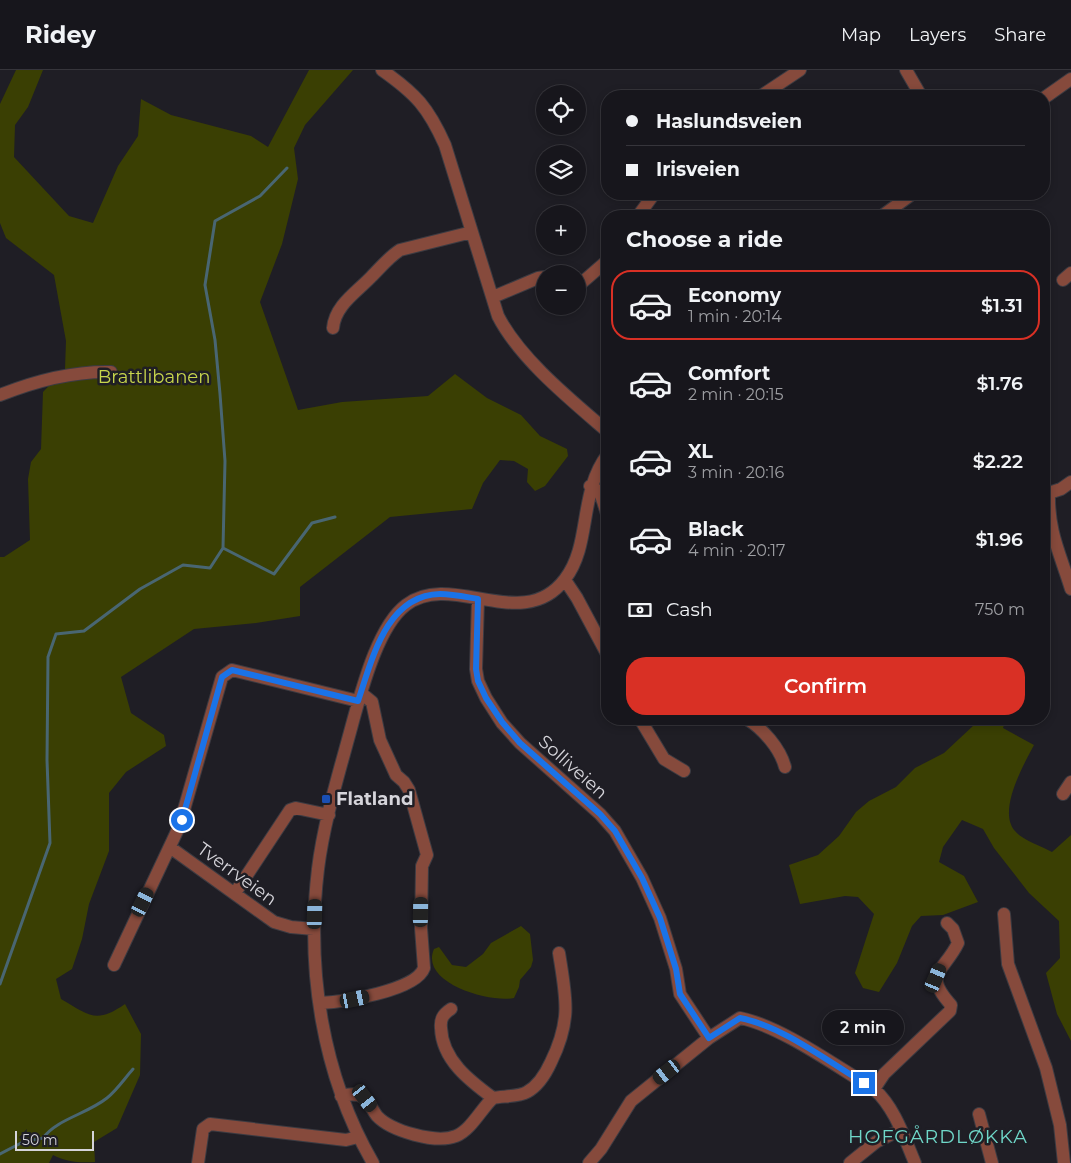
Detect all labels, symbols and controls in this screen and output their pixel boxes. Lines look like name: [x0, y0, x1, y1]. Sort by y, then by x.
text: Ridey: [25, 20, 96, 49]
text: Map: [841, 24, 881, 46]
text: Layers: [909, 24, 966, 46]
text: Share: [994, 24, 1046, 46]
map controls: [536, 85, 586, 315]
button: locate: [536, 85, 586, 135]
text: Haslundsveien: [656, 110, 802, 133]
button: layers: [536, 145, 586, 195]
text: Irisveien: [656, 158, 740, 181]
button: +: [536, 205, 586, 255]
text: Choose a ride: [626, 226, 783, 253]
button: −: [536, 265, 586, 315]
icon: car: [628, 283, 673, 328]
text: Economy: [688, 284, 781, 307]
text: $1.31: [981, 294, 1023, 317]
text: 1 min · 20:14: [688, 307, 782, 326]
icon: car: [628, 361, 673, 406]
text: Comfort: [688, 362, 770, 385]
park label: Brattlibanen: [98, 366, 210, 388]
text: $1.76: [977, 372, 1023, 395]
text: 2 min · 20:15: [688, 385, 784, 404]
icon: car: [628, 439, 673, 484]
text: XL: [688, 440, 713, 463]
text: $2.22: [973, 450, 1023, 473]
text: 3 min · 20:16: [688, 463, 784, 482]
icon: car: [628, 517, 673, 562]
text: Black: [688, 518, 744, 541]
text: $1.96: [976, 528, 1023, 551]
text: 4 min · 20:17: [688, 541, 786, 560]
icon: cash: [626, 596, 654, 624]
text: Cash: [666, 598, 713, 621]
text: 750 m: [975, 600, 1025, 619]
button: Confirm: [626, 657, 1025, 715]
street label: Solliveien: [534, 730, 612, 804]
place label: Flatland: [336, 788, 413, 810]
marker: Flatland: [320, 793, 332, 805]
route start: [171, 809, 193, 831]
street label: Tverrveien: [193, 838, 281, 910]
car: [129, 885, 156, 919]
car: [413, 897, 428, 927]
car: [306, 899, 323, 929]
car: [923, 961, 948, 995]
car: [338, 989, 371, 1009]
callout: 2 min: [823, 1010, 905, 1046]
text: 2 min: [840, 1018, 886, 1037]
car: [650, 1057, 683, 1087]
route end: [853, 1072, 875, 1094]
car: [349, 1082, 380, 1114]
district label: HOFGÅRDLØKKA: [848, 1125, 1028, 1148]
scale bar: [15, 1128, 94, 1151]
text: 50 m: [22, 1131, 58, 1149]

